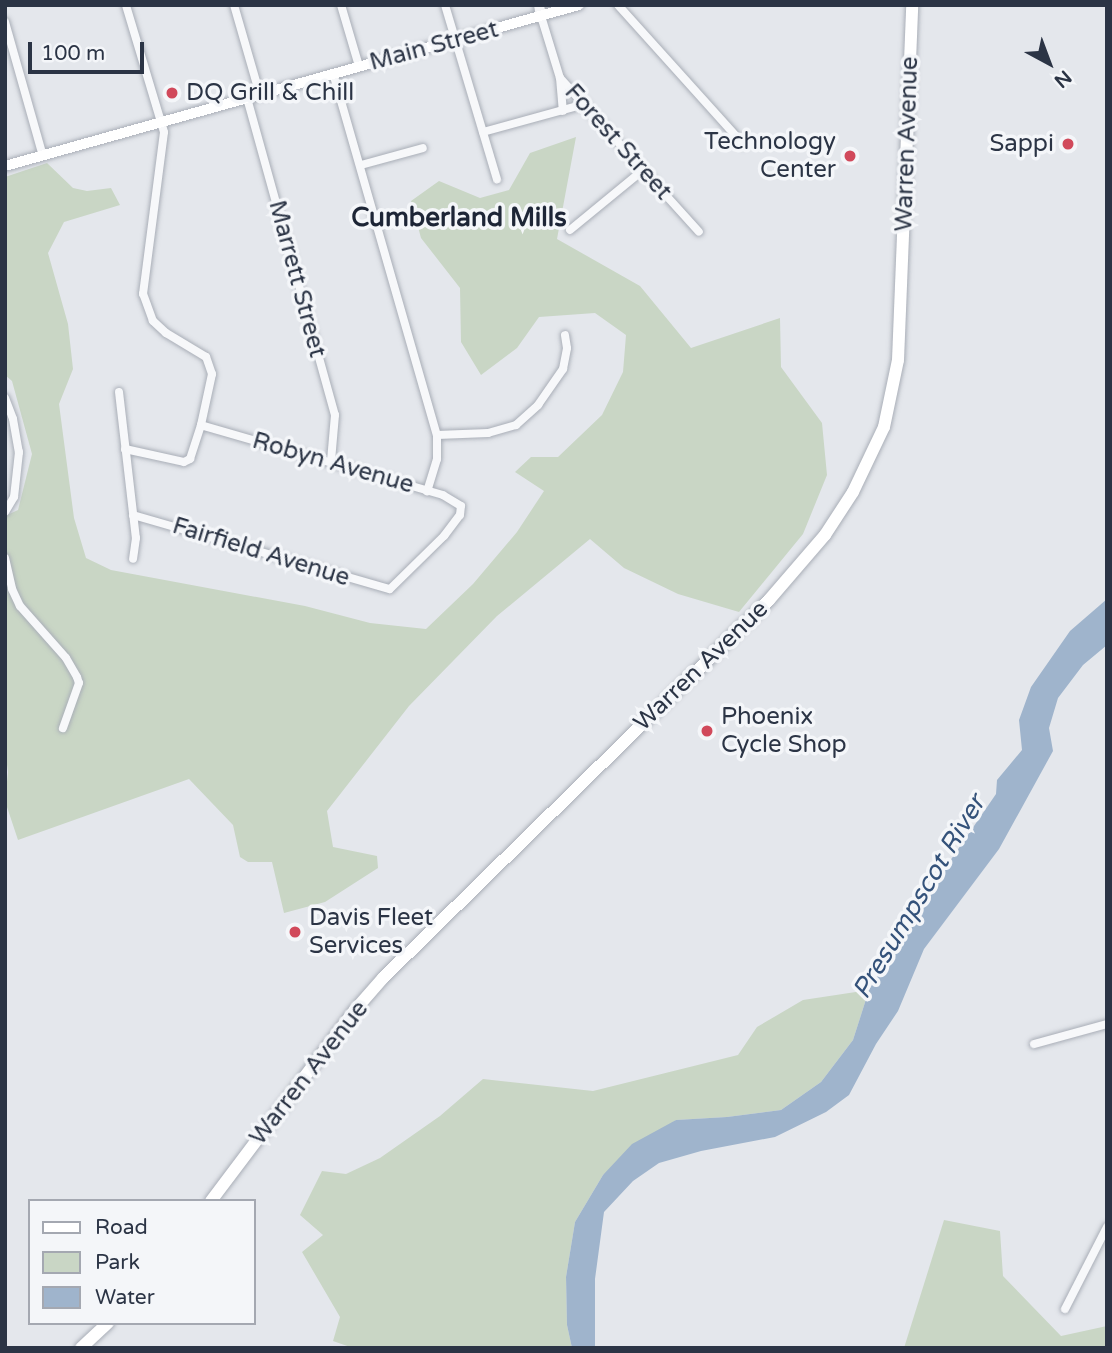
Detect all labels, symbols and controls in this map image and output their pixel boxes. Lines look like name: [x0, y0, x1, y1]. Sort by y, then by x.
street label: Main Street: [366, 15, 502, 77]
scale bar: [32, 28, 147, 72]
north arrow: [1014, 28, 1084, 98]
text: 100 m: [41, 41, 105, 66]
street label: Warren Avenue: [890, 56, 924, 232]
text: N: [1050, 66, 1076, 92]
street label: Forest Street: [558, 78, 678, 206]
place label: DQ Grill & Chill: [186, 79, 354, 107]
marker: DQ Grill & Chill: [164, 85, 180, 101]
place label: Technology Center: [704, 128, 836, 184]
place label: Sappi: [989, 130, 1054, 158]
marker: Sappi: [1060, 136, 1076, 152]
marker: Technology Center: [842, 148, 858, 164]
street label: Marrett Street: [262, 197, 332, 361]
district label: Cumberland Mills: [351, 202, 567, 234]
street label: Robyn Avenue: [249, 426, 417, 500]
street label: Fairfield Avenue: [169, 511, 353, 593]
street label: Warren Avenue: [628, 595, 774, 737]
place label: Phoenix Cycle Shop: [721, 703, 847, 759]
marker: Phoenix Cycle Shop: [699, 723, 715, 739]
water label: Presumpscot River: [846, 790, 992, 1004]
place label: Davis Fleet Services: [309, 904, 433, 960]
marker: Davis Fleet Services: [287, 924, 303, 940]
street label: Warren Avenue: [244, 995, 374, 1151]
legend: [28, 1199, 256, 1325]
text: Road: [95, 1215, 148, 1240]
text: Park: [95, 1250, 140, 1275]
text: Water: [95, 1285, 155, 1310]

